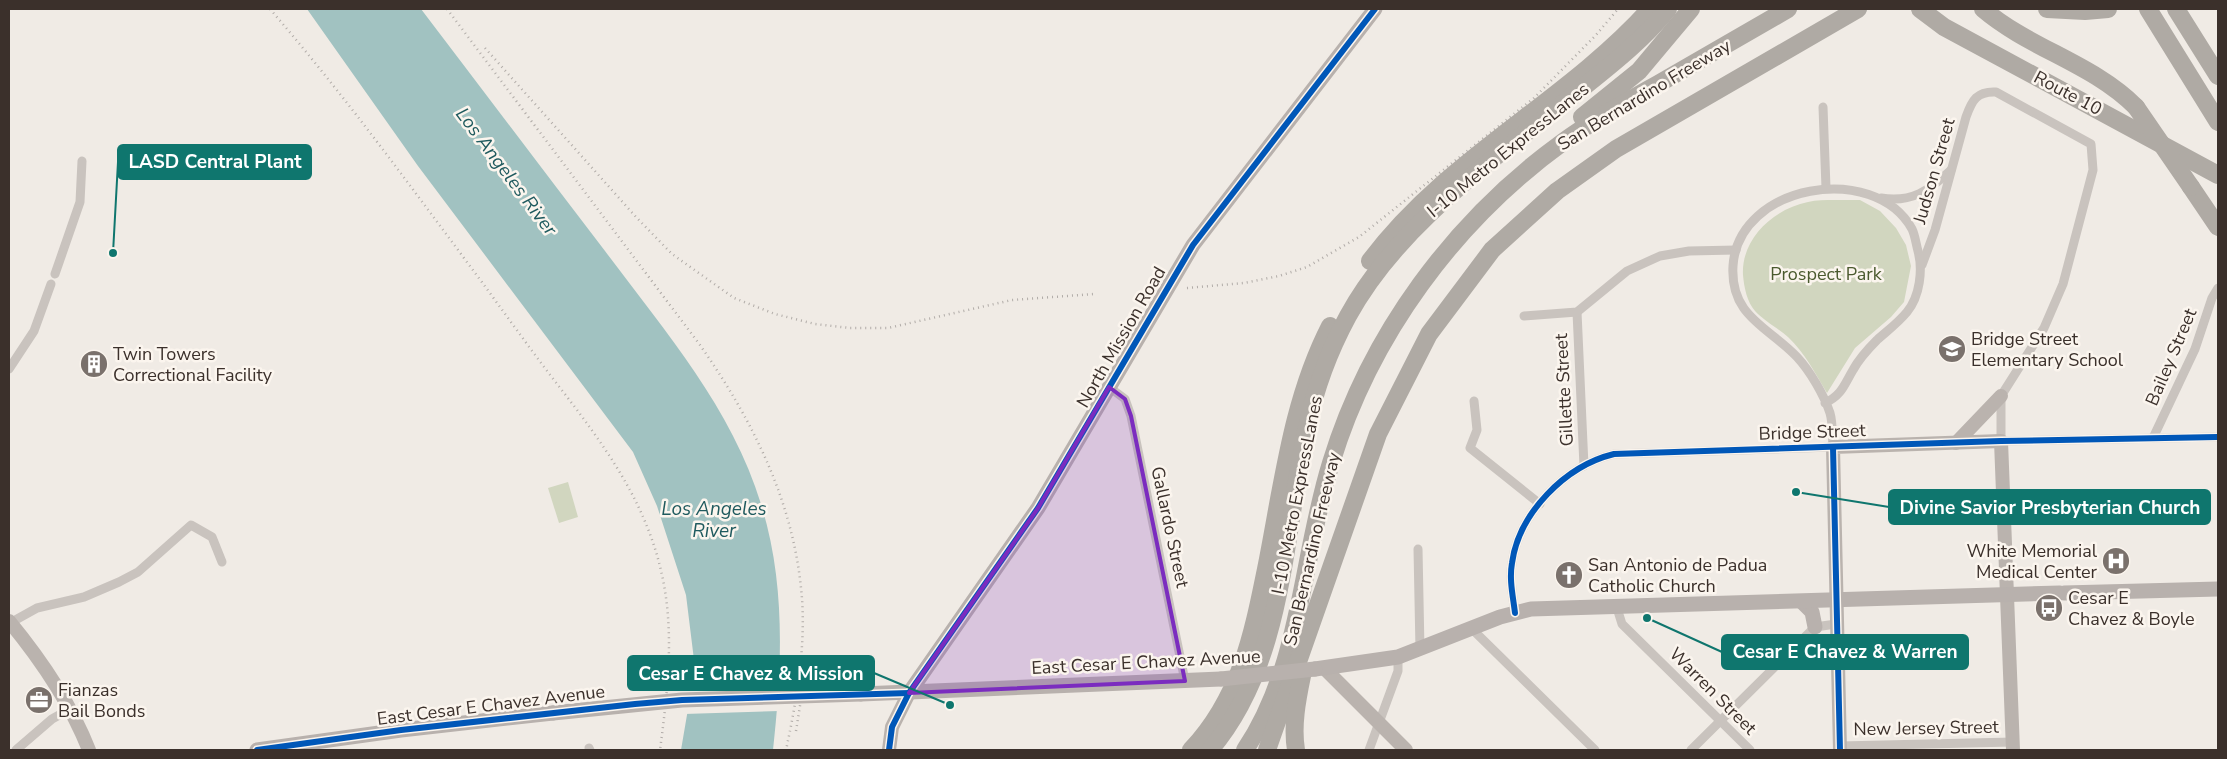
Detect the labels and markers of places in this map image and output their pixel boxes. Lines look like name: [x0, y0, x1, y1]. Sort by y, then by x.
callout: LASD Central Plant: [118, 145, 311, 179]
place label: Bridge Street Elementary School: [1971, 327, 2124, 372]
school or university icon: Bridge Street Elementary School: [1937, 334, 1967, 364]
place label: Twin Towers Correctional Facility: [113, 342, 273, 387]
building icon: Twin Towers Correctional Facility: [79, 349, 109, 379]
callout: Divine Savior Presbyterian Church: [1889, 490, 2210, 524]
place label: White Memorial Medical Center: [1967, 539, 2098, 584]
hospital icon: White Memorial Medical Center: [2101, 546, 2131, 576]
place label: San Antonio de Padua Catholic Church: [1588, 553, 1767, 598]
church icon: San Antonio de Padua Catholic Church: [1554, 560, 1584, 590]
place label: Cesar E Chavez & Boyle: [2068, 586, 2195, 631]
bus stop icon: Cesar E Chavez & Boyle: [2034, 593, 2064, 623]
callout: Cesar E Chavez & Warren: [1722, 635, 1968, 669]
callout: Cesar E Chavez & Mission: [628, 656, 874, 690]
place label: Fianzas Bail Bonds: [58, 678, 145, 723]
office icon: Fianzas Bail Bonds: [24, 685, 54, 715]

